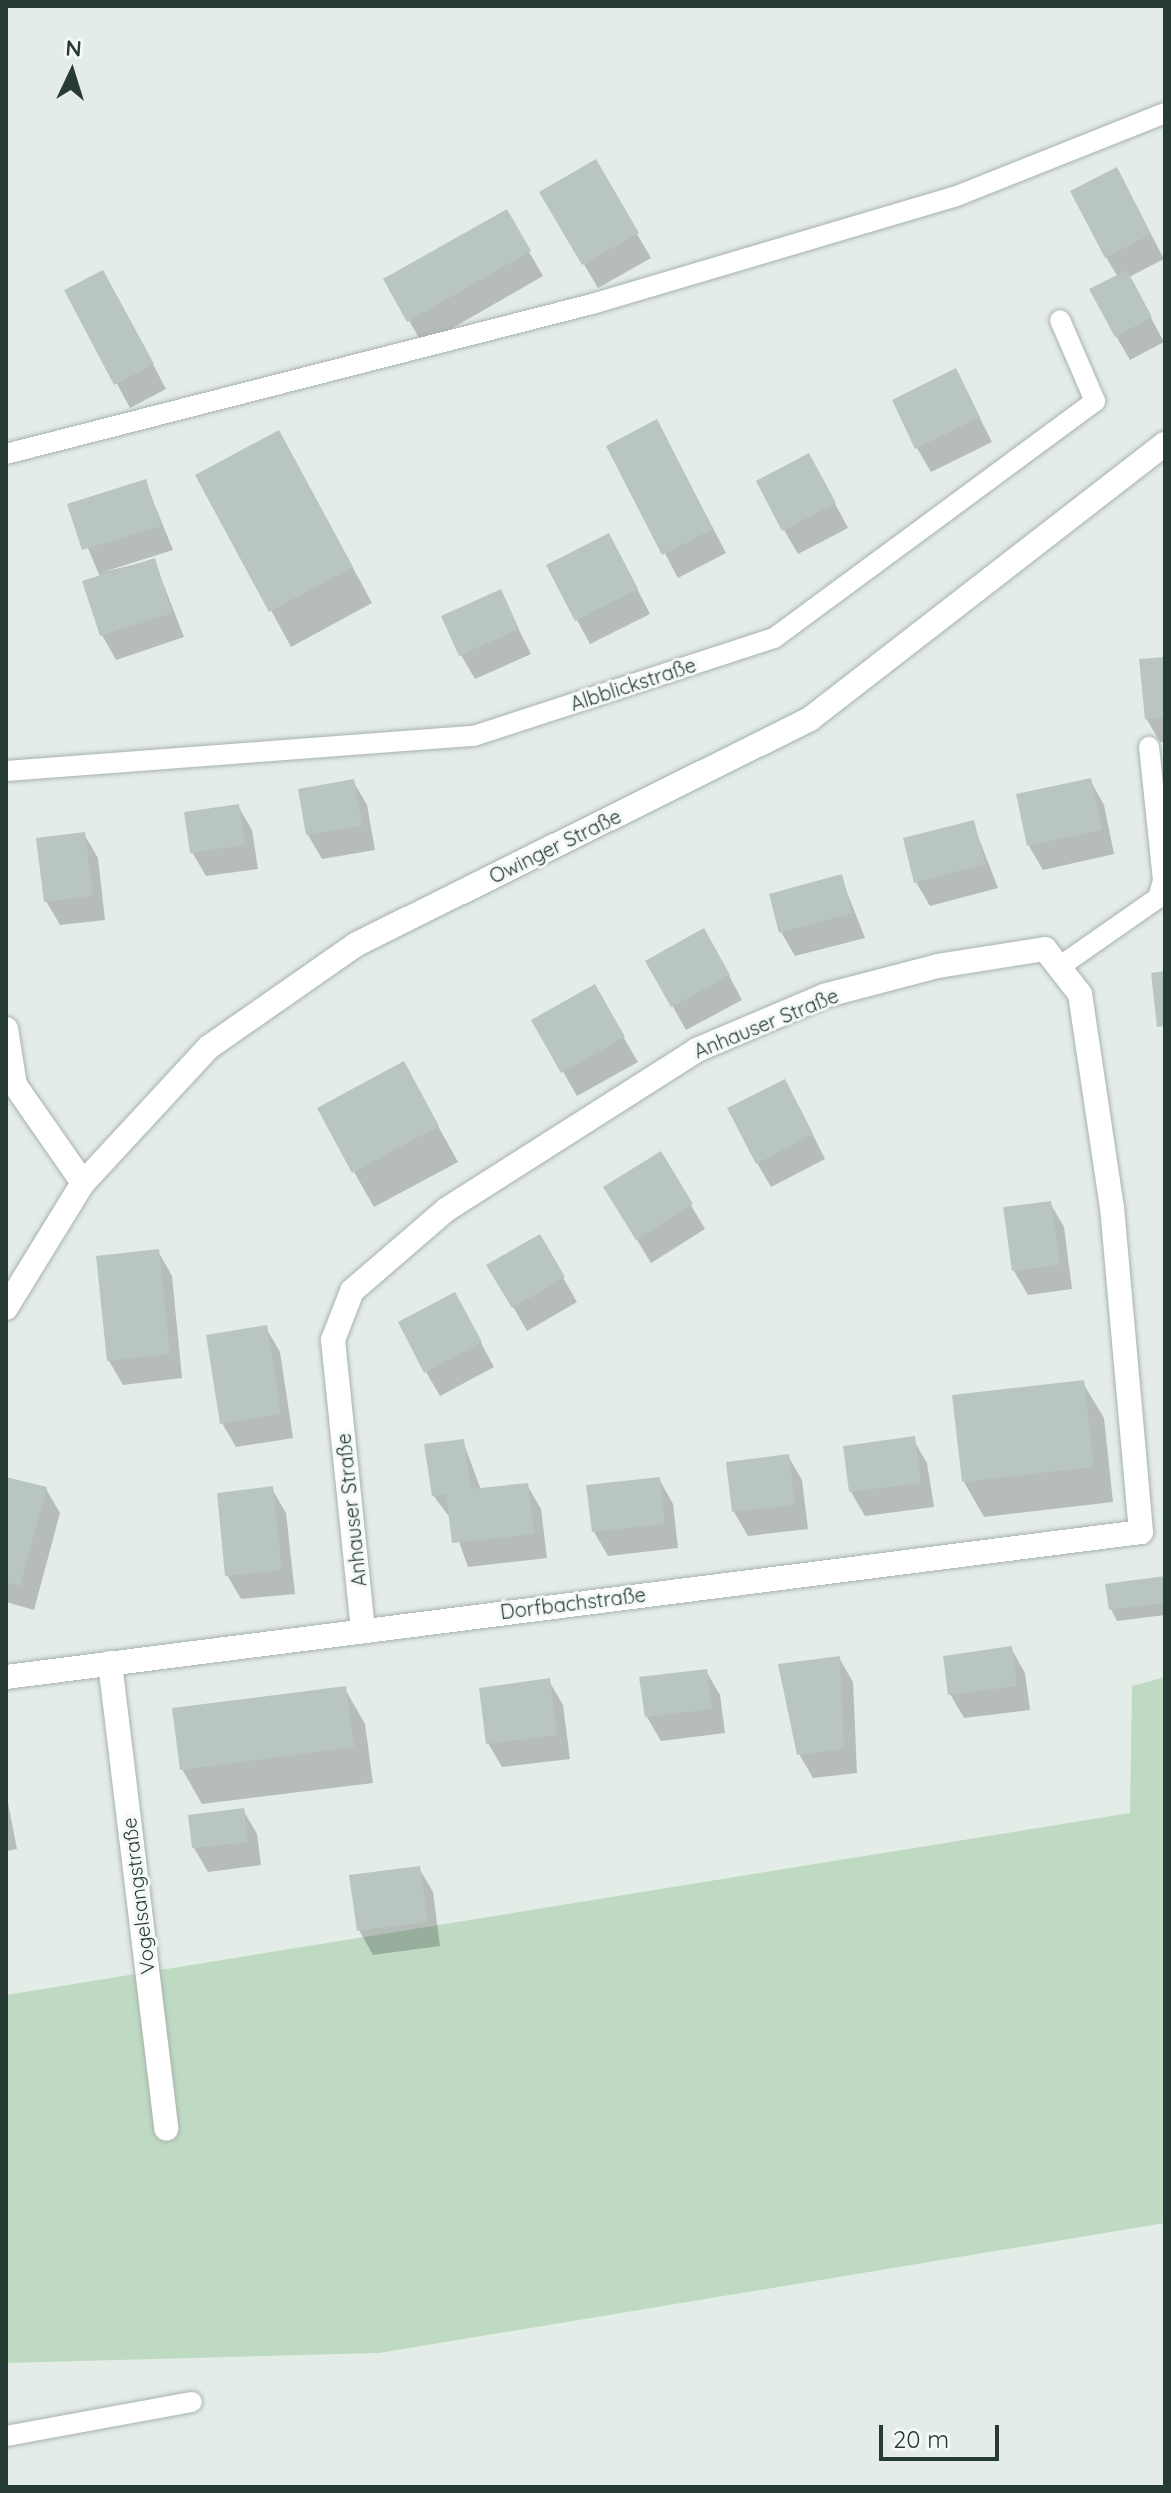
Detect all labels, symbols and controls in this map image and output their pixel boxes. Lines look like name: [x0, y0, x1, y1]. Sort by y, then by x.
north arrow: [32, 32, 112, 112]
text: N: [65, 34, 83, 63]
street label: Albblickstraße: [567, 652, 699, 716]
street label: Owinger Straße: [485, 804, 625, 888]
street label: Anhauser Straße: [690, 983, 842, 1063]
street label: Anhauser Straße: [331, 1432, 371, 1588]
street label: Dorfbachstraße: [499, 1582, 647, 1624]
street label: Vogelsangstraße: [116, 1816, 160, 1976]
scale bar: [883, 2409, 1003, 2459]
text: 20 m: [893, 2424, 949, 2454]

